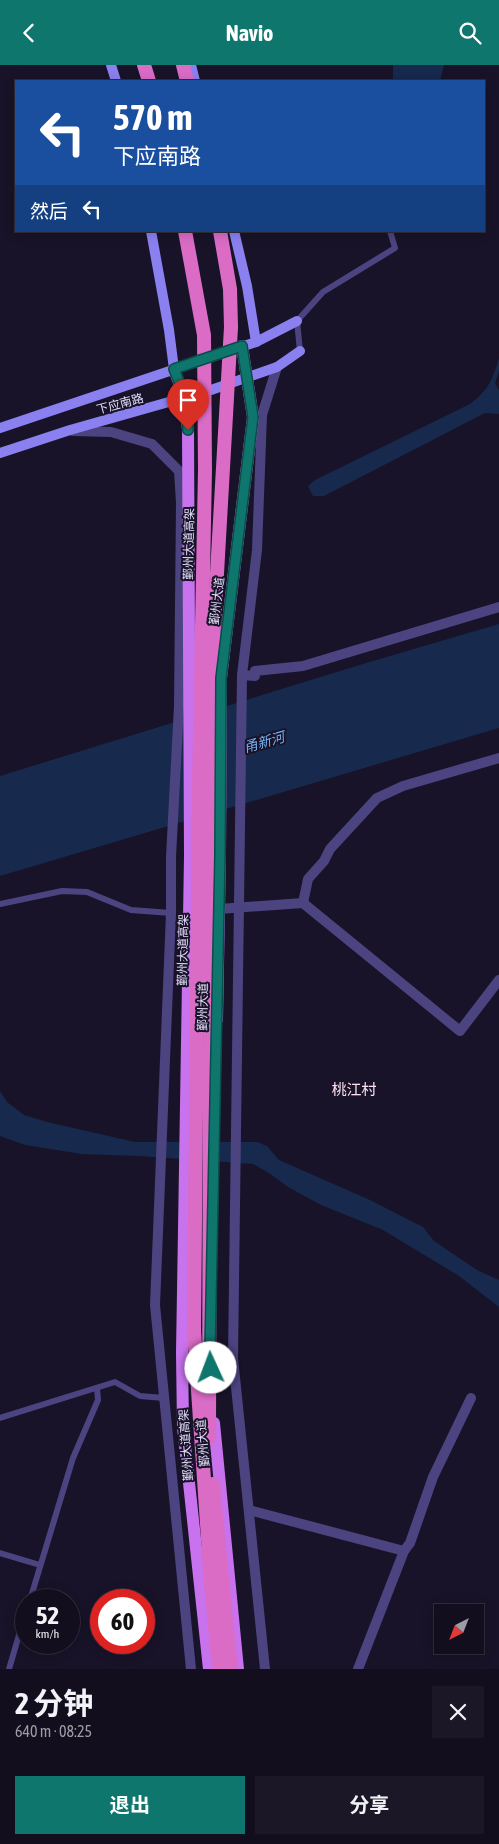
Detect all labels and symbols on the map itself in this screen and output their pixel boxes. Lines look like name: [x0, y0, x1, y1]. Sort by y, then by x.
pin: [167, 379, 209, 430]
street label: 下应南路: [95, 391, 145, 417]
street label: 鄞州大道高架: [181, 508, 197, 580]
street label: 鄞州大道: [207, 576, 227, 626]
water label: 甬新河: [242, 728, 289, 755]
street label: 鄞州大道高架: [175, 914, 191, 986]
street label: 鄞州大道: [196, 983, 210, 1031]
district label: 桃江村: [331, 1081, 377, 1098]
position arrow: [184, 1341, 236, 1393]
street label: 鄞州大道高架: [177, 1409, 195, 1481]
street label: 鄞州大道: [194, 1418, 212, 1468]
speed limit sign: 60: [90, 1589, 155, 1654]
north arrow: [434, 1604, 484, 1654]

